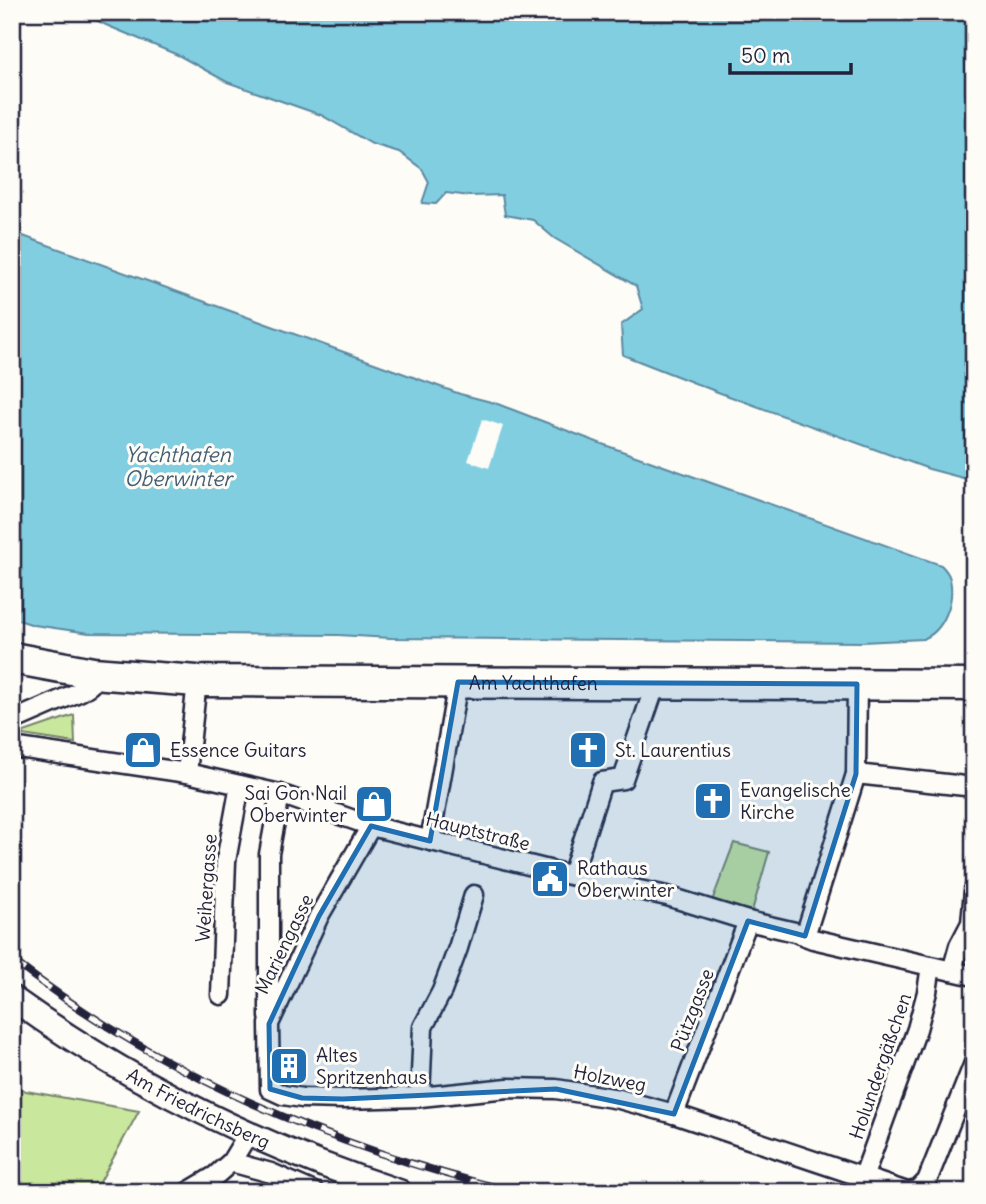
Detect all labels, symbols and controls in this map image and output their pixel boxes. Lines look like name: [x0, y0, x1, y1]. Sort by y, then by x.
scale bar: [730, 32, 851, 76]
text: 50 m: [741, 42, 790, 69]
water label: Yachthafen Oberwinter: [124, 441, 234, 492]
street label: Am Yachthafen: [469, 670, 598, 695]
shop icon: Essence Guitars: [122, 729, 164, 771]
church icon: St. Laurentius: [567, 729, 609, 771]
place label: Essence Guitars: [170, 738, 307, 762]
place label: St. Laurentius: [615, 738, 731, 762]
place label: Evangelische Kirche: [740, 778, 851, 824]
church icon: Evangelische Kirche: [692, 780, 734, 822]
place label: Sai Gon Nail Oberwinter: [245, 781, 347, 827]
shop icon: Sai Gon Nail Oberwinter: [353, 783, 395, 825]
street label: Hauptstraße: [423, 806, 533, 856]
street label: Weihergasse: [190, 833, 222, 943]
place label: Rathaus Oberwinter: [577, 856, 675, 902]
public building icon: Rathaus Oberwinter: [529, 858, 571, 900]
street label: Mariengasse: [249, 890, 319, 998]
street label: Pützgasse: [665, 965, 719, 1055]
street label: Holundergäßchen: [844, 990, 916, 1142]
place label: Altes Spritzenhaus: [316, 1043, 427, 1089]
building icon: Altes Spritzenhaus: [268, 1045, 310, 1087]
street label: Holzweg: [572, 1059, 648, 1097]
street label: Am Friedrichsberg: [123, 1062, 274, 1154]

